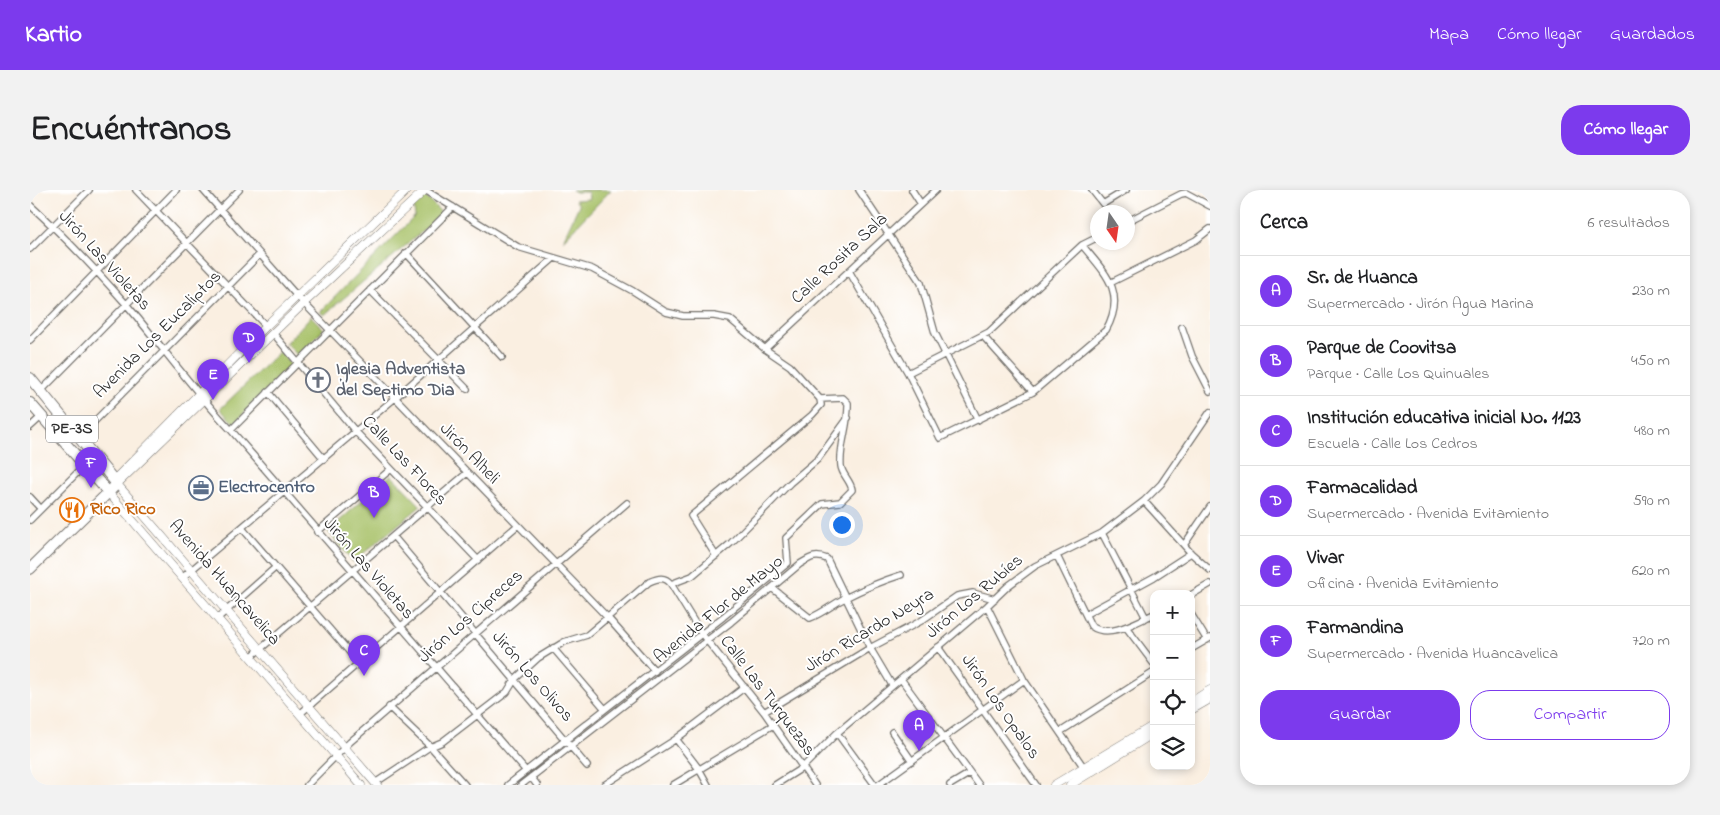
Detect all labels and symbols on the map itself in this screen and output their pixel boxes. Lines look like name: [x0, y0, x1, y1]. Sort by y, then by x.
street label: Jirón Las Violetas: [52, 205, 156, 317]
north arrow: [1090, 205, 1135, 250]
street label: Calle Rosita Sala: [786, 207, 894, 311]
street label: Avenida Los Eucaliptos: [89, 266, 227, 404]
pin: D: [233, 322, 265, 363]
place label: Iglesia Adventista del Septimo Dia: [336, 357, 465, 404]
pin: E: [197, 359, 229, 400]
church icon: Iglesia Adventista del Septimo Dia: [305, 367, 331, 393]
street label: Calle Las Flores: [355, 410, 453, 512]
road number: PE-3S: [46, 415, 98, 442]
street label: Jirón Alheli: [433, 417, 505, 491]
pin: F: [75, 447, 107, 488]
office icon: Electrocentro: [188, 475, 214, 501]
place label: Electrocentro: [218, 475, 315, 501]
pin: B: [358, 477, 390, 518]
restaurant icon: Rico Rico: [59, 497, 85, 523]
place label: Rico Rico: [90, 497, 156, 523]
street label: Jirón Las Violetas: [316, 512, 420, 626]
your location: [829, 512, 855, 538]
street label: Avenida Huancavelica: [162, 514, 286, 652]
street label: Jirón Los Rubíes: [921, 548, 1029, 646]
street label: Avenida Flor de Mayo: [648, 549, 790, 671]
street label: Jirón Los Cipreces: [413, 564, 529, 670]
street label: Jirón Ricardo Neyra: [801, 582, 939, 680]
street label: Jirón Los Olivos: [485, 626, 579, 728]
street label: Calle Las Turquezas: [713, 630, 821, 762]
pin: C: [348, 635, 380, 676]
street label: Jirón Los Opalos: [954, 649, 1046, 765]
pin: A: [903, 710, 935, 751]

